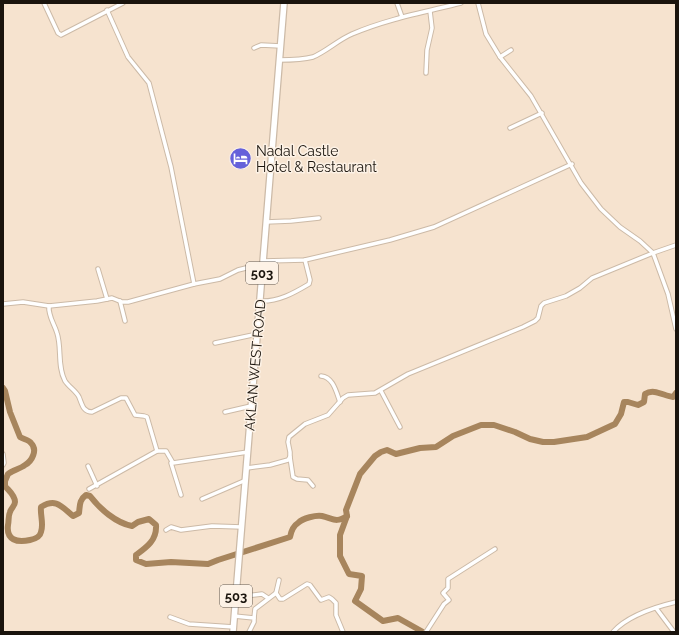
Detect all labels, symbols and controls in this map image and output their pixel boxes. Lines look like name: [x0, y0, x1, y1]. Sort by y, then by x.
place label: Nadal Castle Hotel & Restaurant: [256, 143, 377, 175]
hotel icon: Nadal Castle Hotel & Restaurant: [228, 146, 254, 172]
road number: 503: [246, 262, 278, 284]
street label: AKLAN WEST ROAD: [241, 299, 269, 431]
road number: 503: [220, 585, 252, 607]

